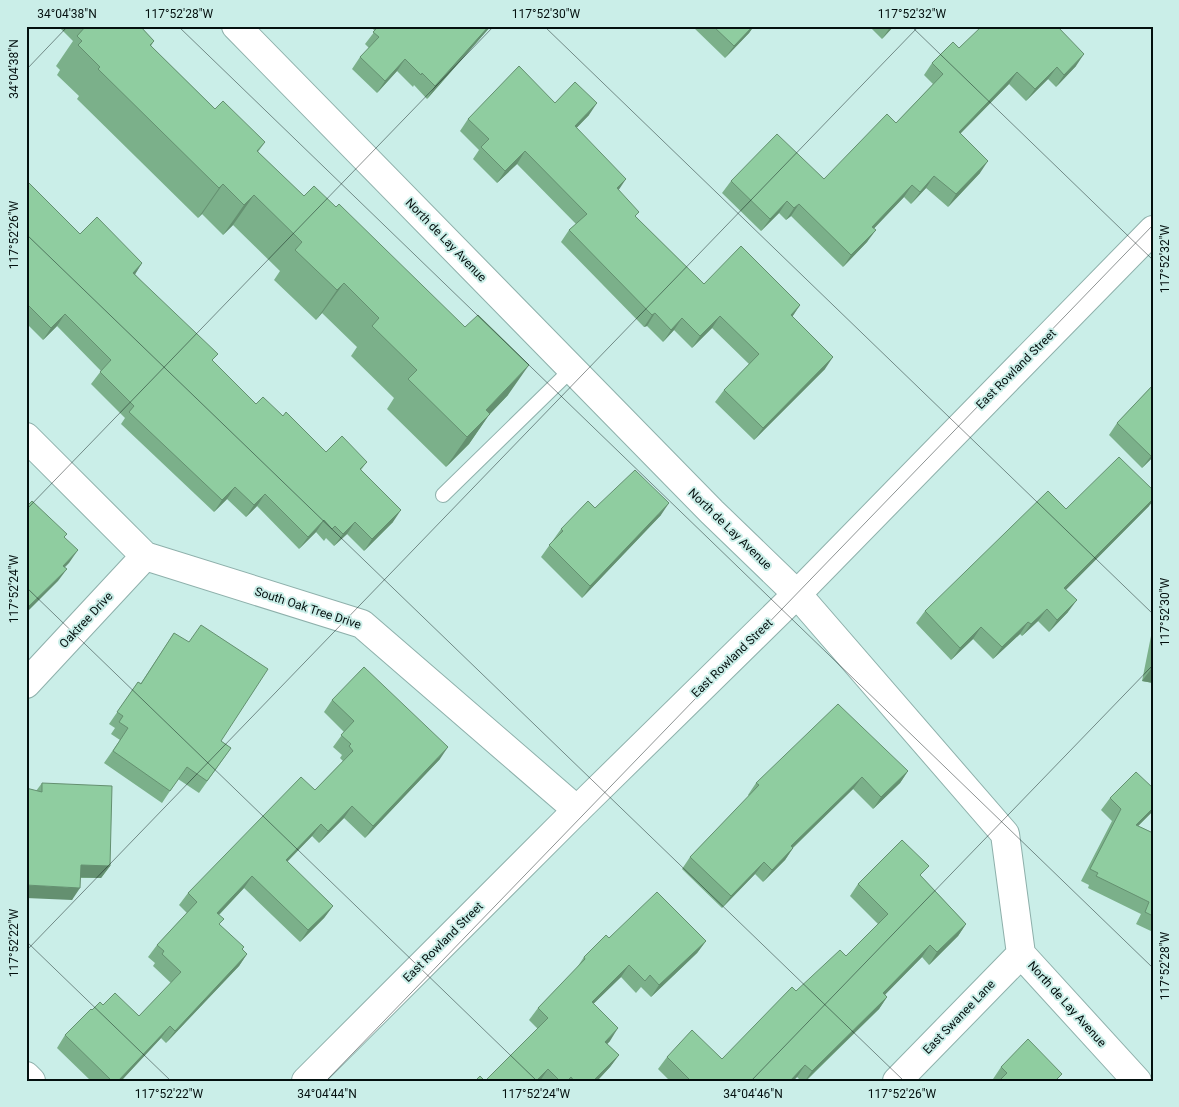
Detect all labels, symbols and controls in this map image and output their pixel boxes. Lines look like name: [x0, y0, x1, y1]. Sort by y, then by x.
text: 34°04'38"N: [37, 7, 97, 21]
text: 117°52'28"W: [145, 7, 213, 21]
text: 117°52'30"W: [512, 7, 580, 21]
text: 117°52'32"W: [878, 7, 946, 21]
text: 34°04'38"N: [7, 39, 21, 99]
street label: North de Lay Avenue: [403, 196, 489, 284]
text: 117°52'26"W: [7, 201, 21, 269]
text: 117°52'32"W: [1158, 225, 1172, 293]
street label: East Rowland Street: [973, 326, 1059, 412]
street label: North de Lay Avenue: [686, 486, 774, 572]
text: 117°52'24"W: [7, 555, 21, 623]
text: 117°52'30"W: [1158, 578, 1172, 646]
street label: South Oak Tree Drive: [253, 584, 363, 632]
street label: Oaktree Drive: [57, 589, 115, 651]
street label: East Rowland Street: [689, 616, 775, 700]
street label: East Rowland Street: [400, 899, 486, 985]
text: 117°52'22"W: [7, 909, 21, 977]
text: 117°52'28"W: [1158, 932, 1172, 1000]
street label: North de Lay Avenue: [1025, 958, 1109, 1050]
street label: East Swanee Lane: [920, 977, 998, 1057]
text: 117°52'22"W: [135, 1087, 203, 1101]
text: 34°04'44"N: [297, 1087, 357, 1101]
text: 117°52'24"W: [502, 1087, 570, 1101]
text: 34°04'46"N: [723, 1087, 783, 1101]
text: 117°52'26"W: [868, 1087, 936, 1101]

